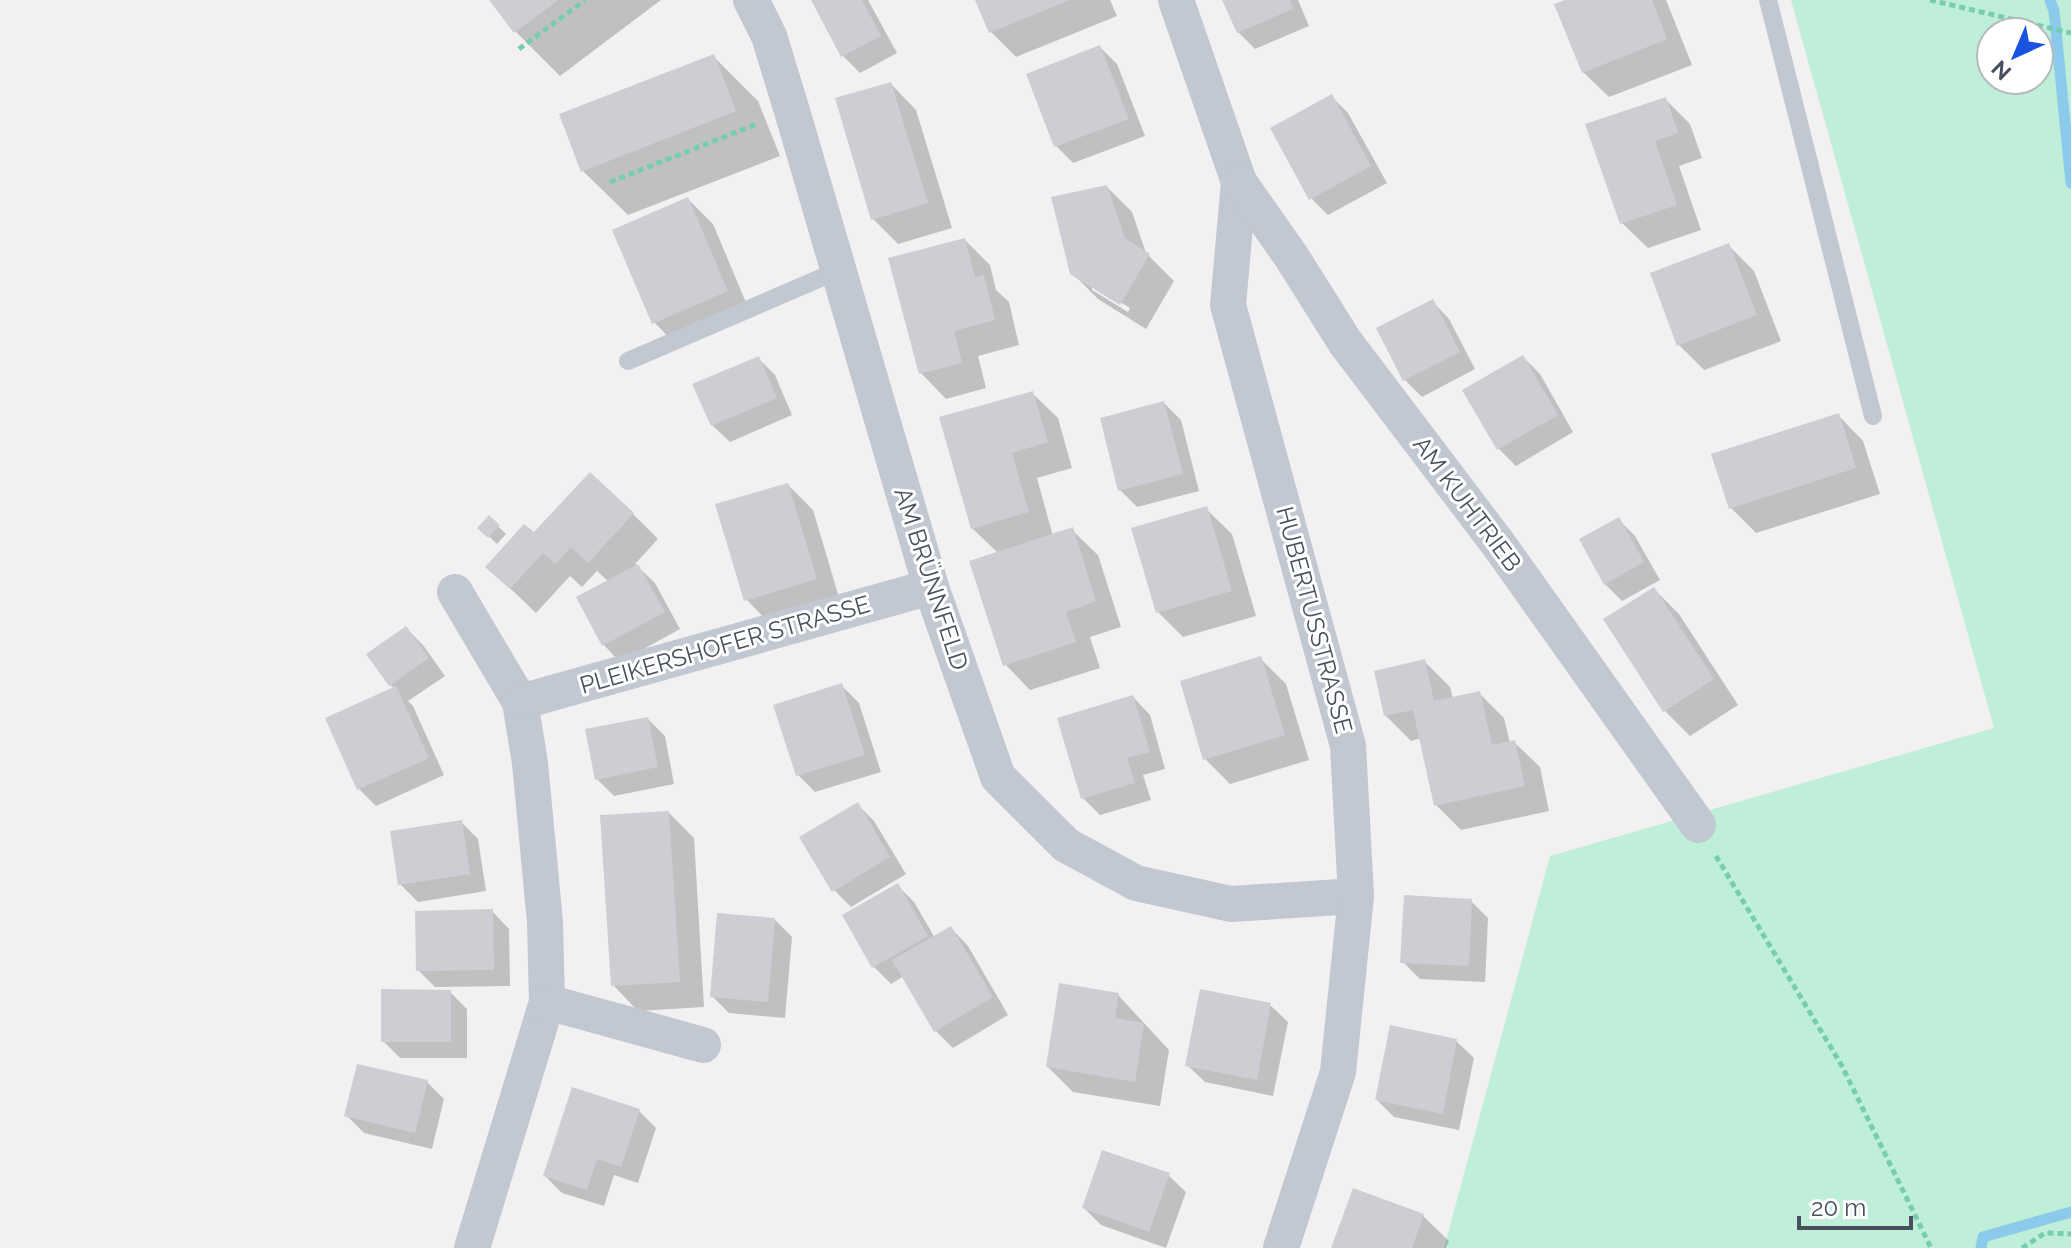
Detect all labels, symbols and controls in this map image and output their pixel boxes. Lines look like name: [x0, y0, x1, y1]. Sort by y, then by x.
north arrow: [1975, 16, 2055, 96]
text: N: [1986, 55, 2016, 86]
street label: AM KUHTRIEB: [1407, 430, 1528, 577]
street label: AM BRÜNNFELD: [888, 484, 975, 674]
street label: HUBERTUSSTRASSE: [1270, 503, 1359, 737]
street label: PLEIKERSHOFER STRASSE: [576, 589, 873, 700]
scale bar: [1799, 1180, 1911, 1230]
text: 20 m: [1811, 1193, 1866, 1222]

